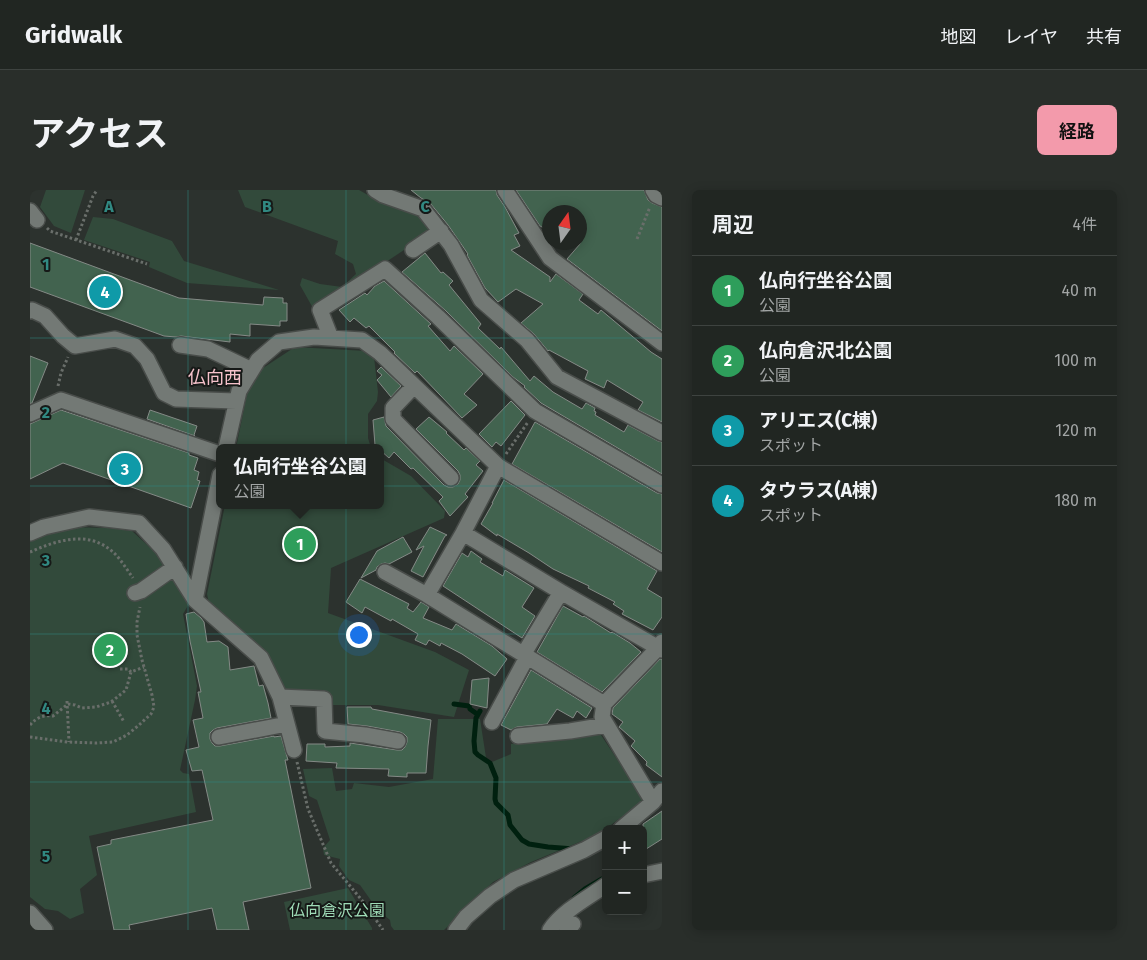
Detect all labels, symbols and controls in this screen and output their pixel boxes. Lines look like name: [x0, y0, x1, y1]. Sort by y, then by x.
text: Gridwalk: [25, 21, 122, 49]
text: 地図: [941, 26, 977, 48]
text: レイヤ: [1005, 26, 1058, 48]
text: 共有: [1086, 26, 1122, 48]
button: 経路: [1037, 105, 1117, 155]
text: アクセス: [30, 113, 168, 155]
text: A: [103, 197, 114, 216]
text: B: [262, 197, 272, 216]
text: C: [420, 197, 430, 216]
north arrow: [542, 205, 587, 250]
text: 周辺: [712, 212, 754, 238]
text: 4件: [1072, 215, 1097, 234]
text: 1: [42, 255, 50, 274]
text: 仏向行坐谷公園: [759, 269, 892, 292]
pin: 4: [89, 273, 121, 311]
text: 1: [724, 281, 732, 300]
text: 40 m: [1062, 281, 1097, 300]
text: 公園: [759, 296, 791, 315]
text: 仏向倉沢北公園: [759, 339, 892, 362]
text: 2: [724, 351, 732, 370]
text: 100 m: [1054, 351, 1097, 370]
text: 公園: [759, 366, 791, 385]
district label: 仏向西: [188, 367, 242, 389]
text: 2: [42, 403, 50, 422]
text: アリエス(C棟): [759, 409, 877, 432]
text: 3: [724, 421, 732, 440]
text: 120 m: [1055, 421, 1097, 440]
text: スポット: [759, 436, 823, 455]
popup: [216, 444, 384, 509]
pin: 3: [109, 450, 141, 488]
text: 仏向行坐谷公園: [233, 455, 367, 478]
text: タウラス(A棟): [759, 479, 877, 502]
text: 公園: [233, 482, 266, 501]
text: 4: [723, 491, 733, 510]
text: 180 m: [1054, 491, 1097, 510]
text: スポット: [759, 506, 823, 525]
pin: 1: [284, 525, 316, 563]
text: 3: [41, 551, 50, 570]
your location: [346, 622, 372, 648]
pin: 2: [94, 631, 126, 669]
text: 4: [41, 699, 51, 718]
map controls: [602, 825, 647, 915]
button: +: [602, 825, 647, 870]
text: 5: [42, 847, 51, 866]
button: −: [602, 870, 647, 915]
park label: 仏向倉沢公園: [289, 901, 385, 920]

